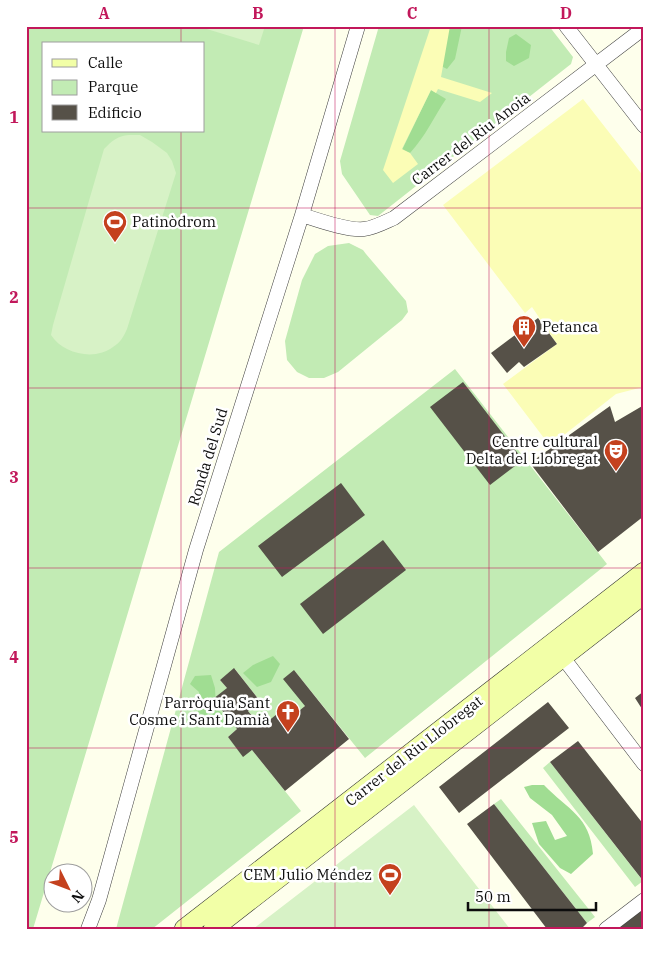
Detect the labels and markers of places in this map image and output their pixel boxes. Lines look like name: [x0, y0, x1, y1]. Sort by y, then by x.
sports icon: Patinòdrom: [102, 209, 128, 243]
place label: Patinòdrom: [132, 212, 216, 231]
building icon: Petanca: [511, 314, 537, 348]
place label: Petanca: [542, 317, 598, 336]
place label: Centre cultural Delta del Llobregat: [466, 432, 598, 468]
theatre icon: Centre cultural Delta del Llobregat: [603, 438, 629, 472]
place label: Parròquia Sant Cosme i Sant Damià: [129, 693, 270, 729]
church icon: Parròquia Sant Cosme i Sant Damià: [275, 699, 301, 733]
sports icon: CEM Julio Méndez: [377, 862, 403, 896]
place label: CEM Julio Méndez: [243, 865, 372, 884]

